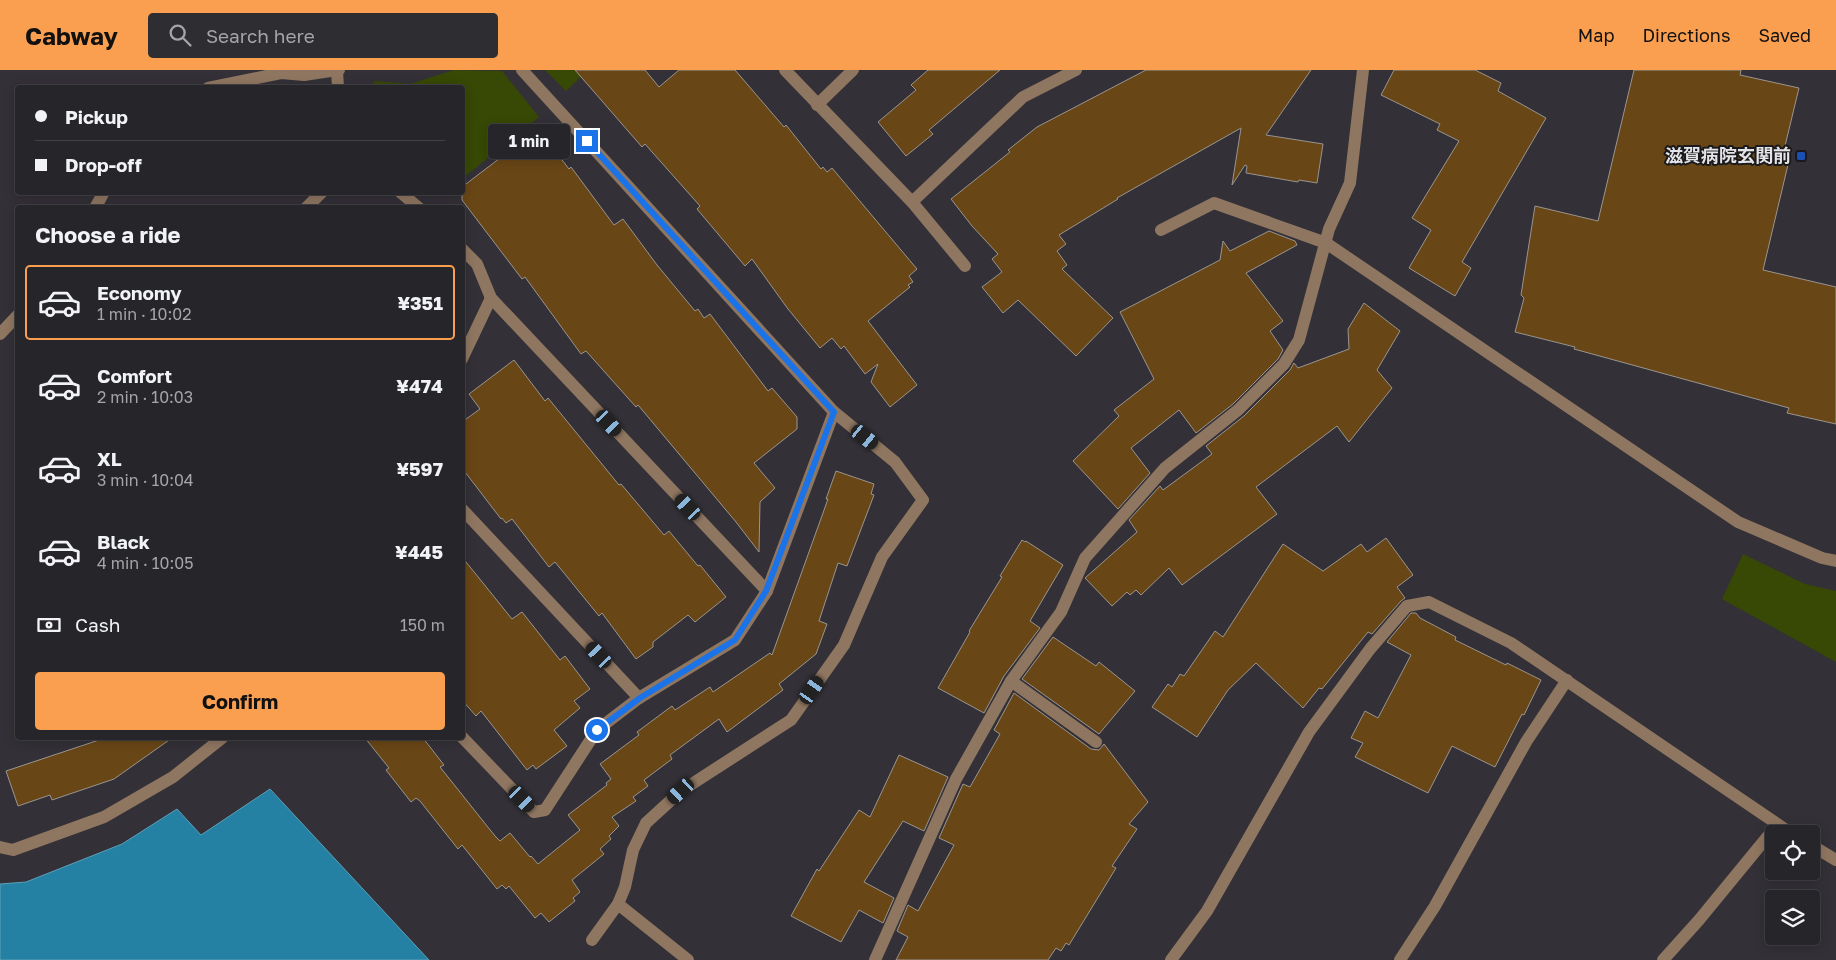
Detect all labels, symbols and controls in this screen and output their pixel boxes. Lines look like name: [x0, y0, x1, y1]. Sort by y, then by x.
search box: [148, 13, 498, 58]
text: Cabway: [25, 21, 118, 50]
icon: search: [166, 21, 194, 49]
text: Search here: [206, 24, 315, 47]
text: Map: [1578, 24, 1614, 46]
text: Directions: [1642, 24, 1730, 46]
text: Saved: [1758, 24, 1811, 46]
text: Pickup: [65, 105, 128, 128]
callout: 1 min: [487, 124, 570, 158]
route end: [576, 130, 598, 152]
text: 1 min: [509, 131, 549, 151]
place label: 滋賀病院玄関前: [1665, 144, 1791, 166]
marker: 滋賀病院玄関前: [1795, 150, 1807, 162]
text: Drop-off: [65, 153, 142, 176]
text: Choose a ride: [35, 221, 181, 248]
icon: car: [37, 280, 82, 325]
text: Economy: [97, 281, 182, 304]
text: ¥351: [397, 291, 443, 314]
text: 1 min · 10:02: [97, 304, 192, 324]
icon: car: [37, 363, 82, 408]
text: Comfort: [97, 364, 172, 387]
text: ¥474: [396, 374, 443, 397]
text: 2 min · 10:03: [97, 387, 193, 407]
car: [593, 407, 624, 439]
car: [848, 422, 881, 452]
icon: car: [37, 446, 82, 491]
text: XL: [97, 447, 122, 470]
text: ¥597: [396, 457, 443, 480]
text: 3 min · 10:04: [97, 470, 194, 490]
car: [672, 491, 703, 523]
icon: car: [37, 529, 82, 574]
text: Black: [97, 530, 150, 553]
text: ¥445: [395, 540, 443, 563]
text: 4 min · 10:05: [97, 553, 194, 573]
icon: cash: [35, 611, 63, 639]
text: Cash: [75, 613, 120, 636]
text: 150 m: [400, 615, 445, 635]
car: [583, 639, 614, 671]
button: Confirm: [35, 672, 445, 730]
car: [797, 673, 826, 707]
route start: [586, 719, 608, 741]
car: [664, 775, 697, 807]
car: [506, 783, 537, 815]
map controls: [1765, 825, 1820, 945]
button: locate: [1765, 825, 1820, 880]
button: layers: [1765, 890, 1820, 945]

